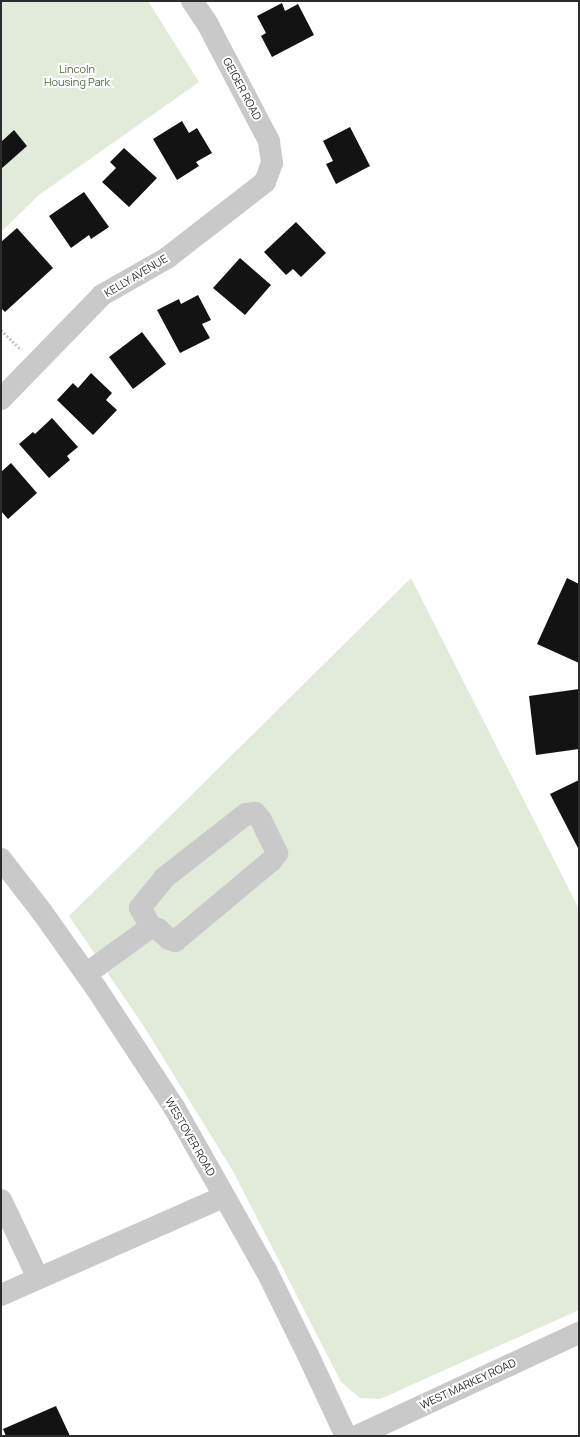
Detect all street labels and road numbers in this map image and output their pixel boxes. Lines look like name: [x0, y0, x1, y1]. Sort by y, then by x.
street label: GEIGER ROAD: [220, 56, 264, 122]
street label: KELLY AVENUE: [102, 252, 170, 300]
street label: WESTOVER ROAD: [162, 1095, 218, 1179]
street label: WEST MARKEY ROAD: [418, 1356, 518, 1412]

